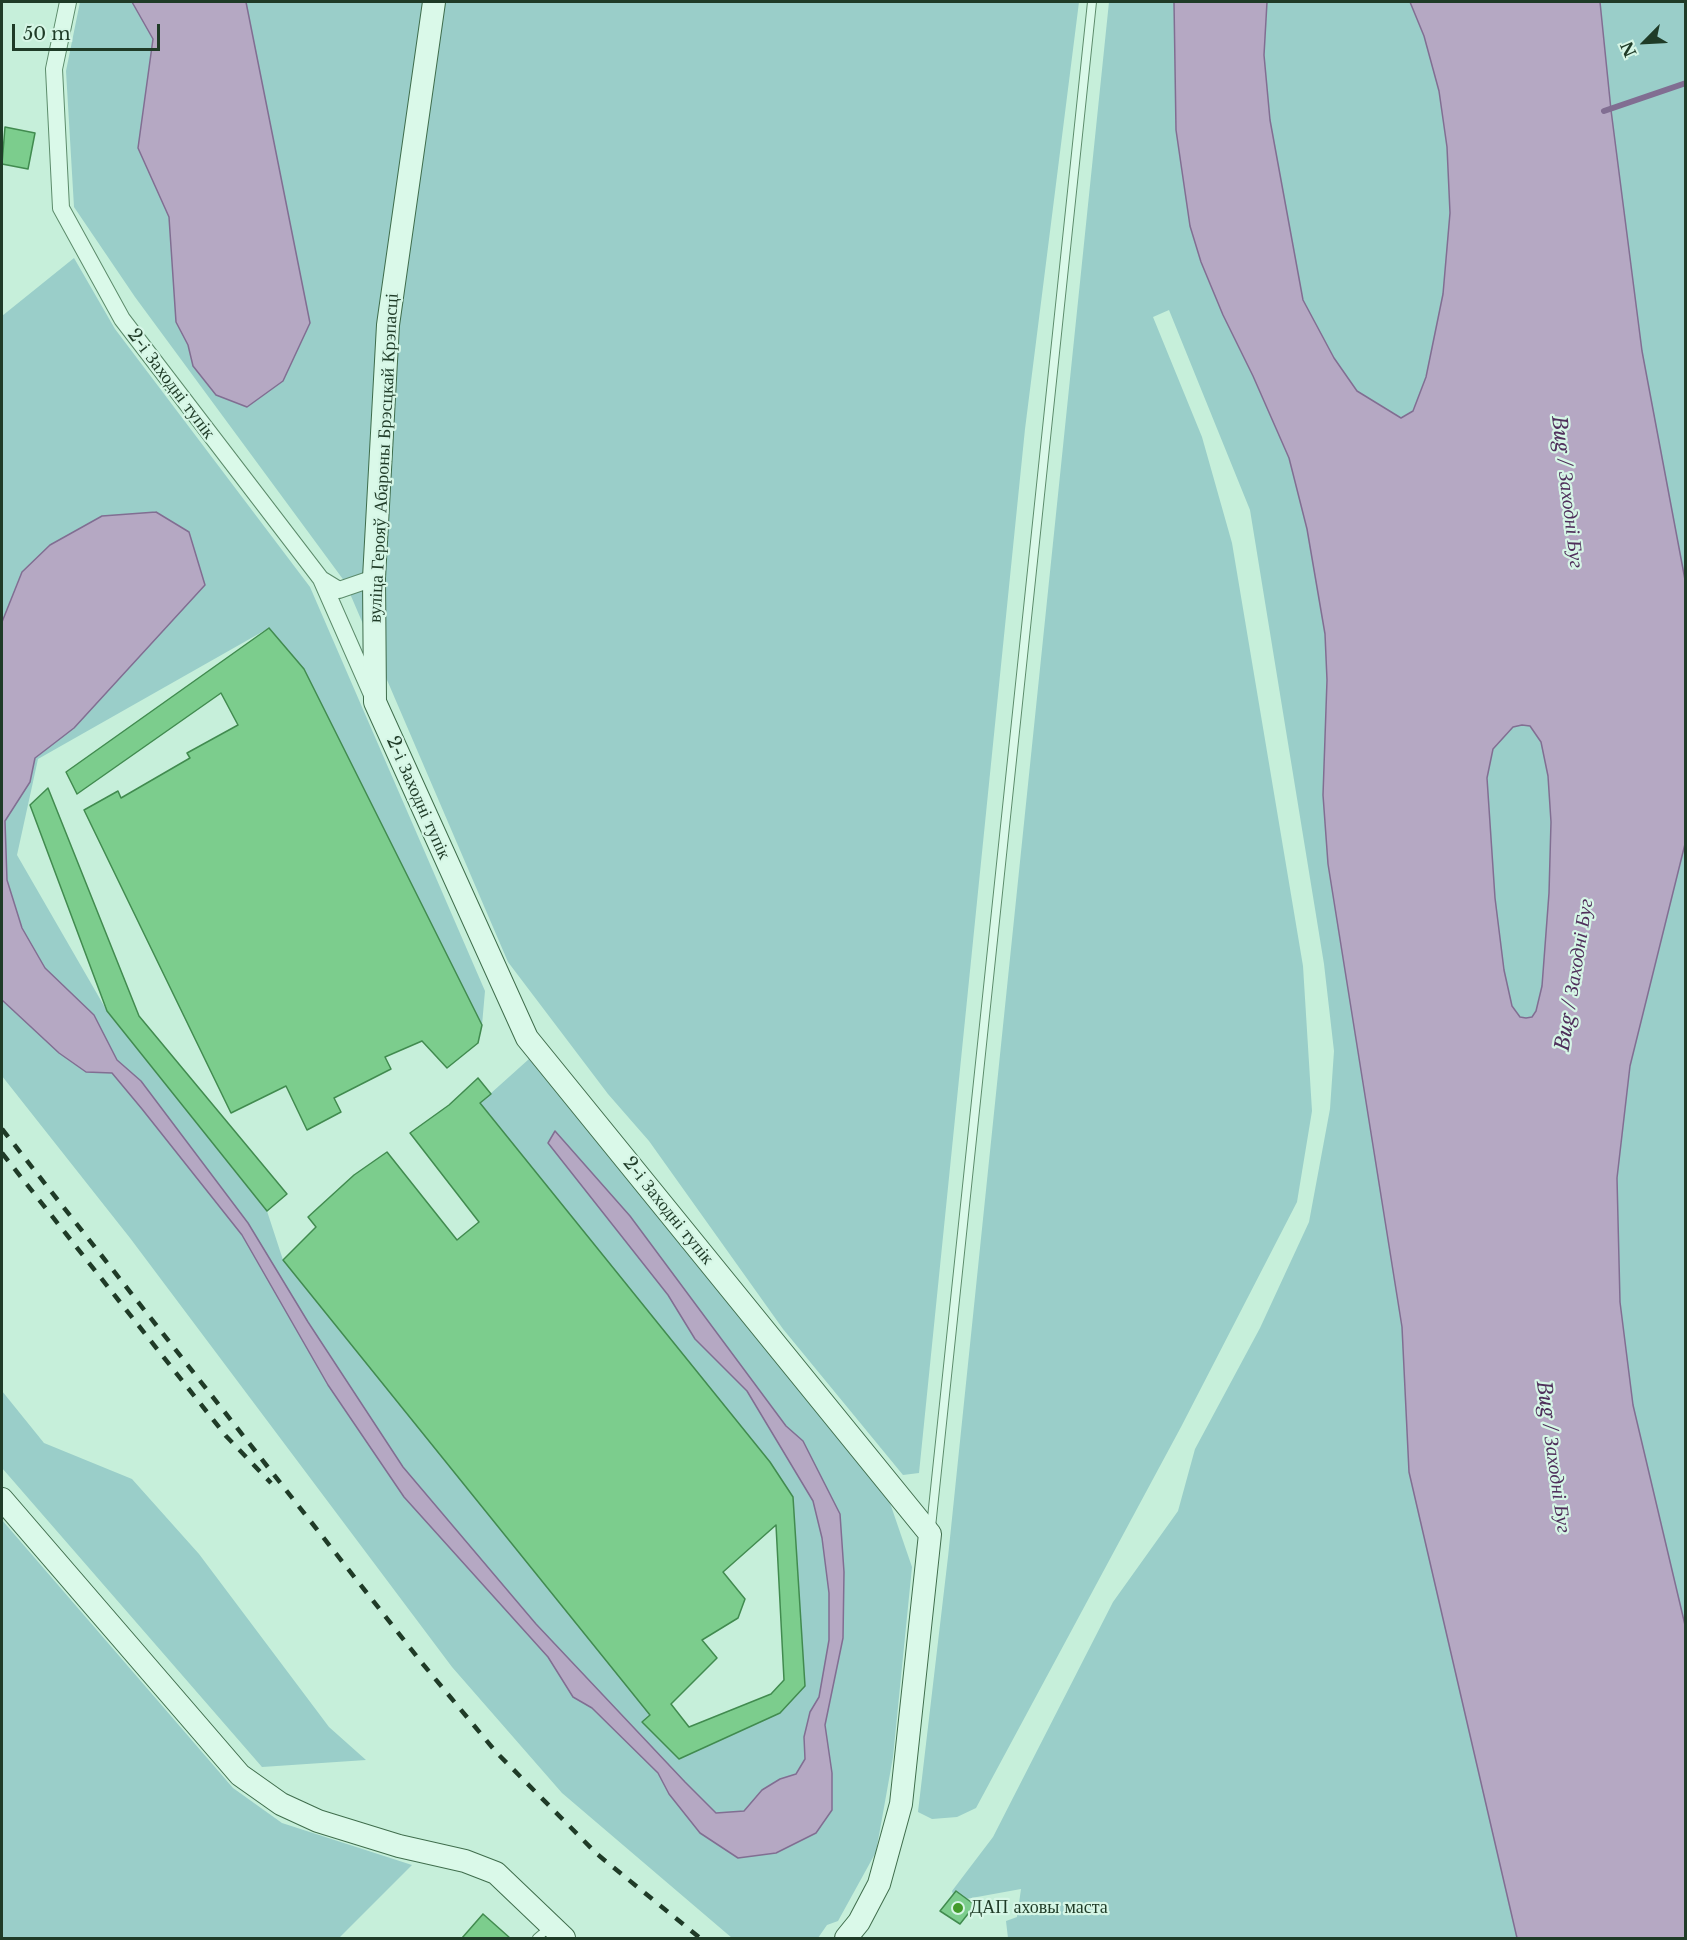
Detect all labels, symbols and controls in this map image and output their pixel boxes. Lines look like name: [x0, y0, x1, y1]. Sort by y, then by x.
scale bar: [15, 12, 164, 50]
north arrow: [1615, 12, 1675, 72]
text: 50 m: [23, 23, 71, 45]
text: N: [1616, 38, 1641, 60]
street label: вуліца Герояў Абароны Брэсцкай Крэпасці: [365, 293, 403, 623]
street label: 2-і Заходні тупік: [123, 325, 219, 443]
water label: Bug / Заходні Буг: [1546, 414, 1588, 570]
street label: 2-і Заходні тупік: [381, 733, 455, 863]
water label: Bug / Заходні Буг: [1551, 897, 1599, 1053]
street label: 2-і Заходні тупік: [618, 1153, 718, 1269]
water label: Bug / Заходні Буг: [1530, 1379, 1576, 1535]
place label: ДАП аховы маста: [970, 1897, 1108, 1919]
marker: ДАП аховы маста: [951, 1901, 965, 1915]

